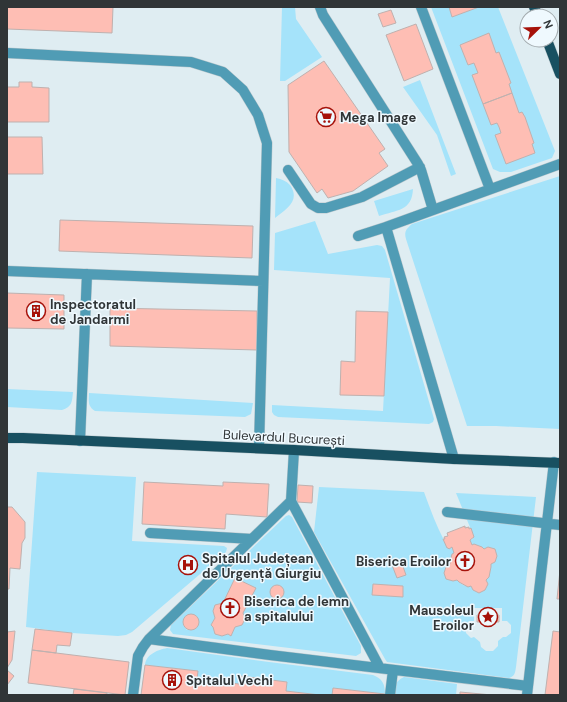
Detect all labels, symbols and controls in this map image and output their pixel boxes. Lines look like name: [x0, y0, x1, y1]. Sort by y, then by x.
north arrow: [519, 8, 559, 48]
text: N: [540, 18, 556, 31]
supermarket icon: Mega Image: [315, 106, 337, 128]
place label: Mega Image: [340, 109, 416, 126]
place label: Inspectoratul de Jandarmi: [50, 296, 136, 328]
building icon: Inspectoratul de Jandarmi: [25, 300, 47, 322]
street label: Bulevardul București: [223, 426, 345, 449]
place label: Spitalul Județean de Urgență Giurgiu: [202, 550, 321, 582]
church icon: Biserica Eroilor: [454, 550, 476, 572]
place label: Biserica Eroilor: [356, 553, 452, 570]
hospital icon: Spitalul Județean de Urgență Giurgiu: [177, 554, 199, 576]
place label: Biserica de lemn a spitalului: [244, 593, 349, 625]
church icon: Biserica de lemn a spitalului: [219, 597, 241, 619]
place label: Mausoleul Eroilor: [409, 602, 475, 634]
place icon: Mausoleul Eroilor: [477, 606, 499, 628]
building icon: Spitalul Vechi: [161, 669, 183, 691]
place label: Spitalul Vechi: [186, 672, 273, 689]

